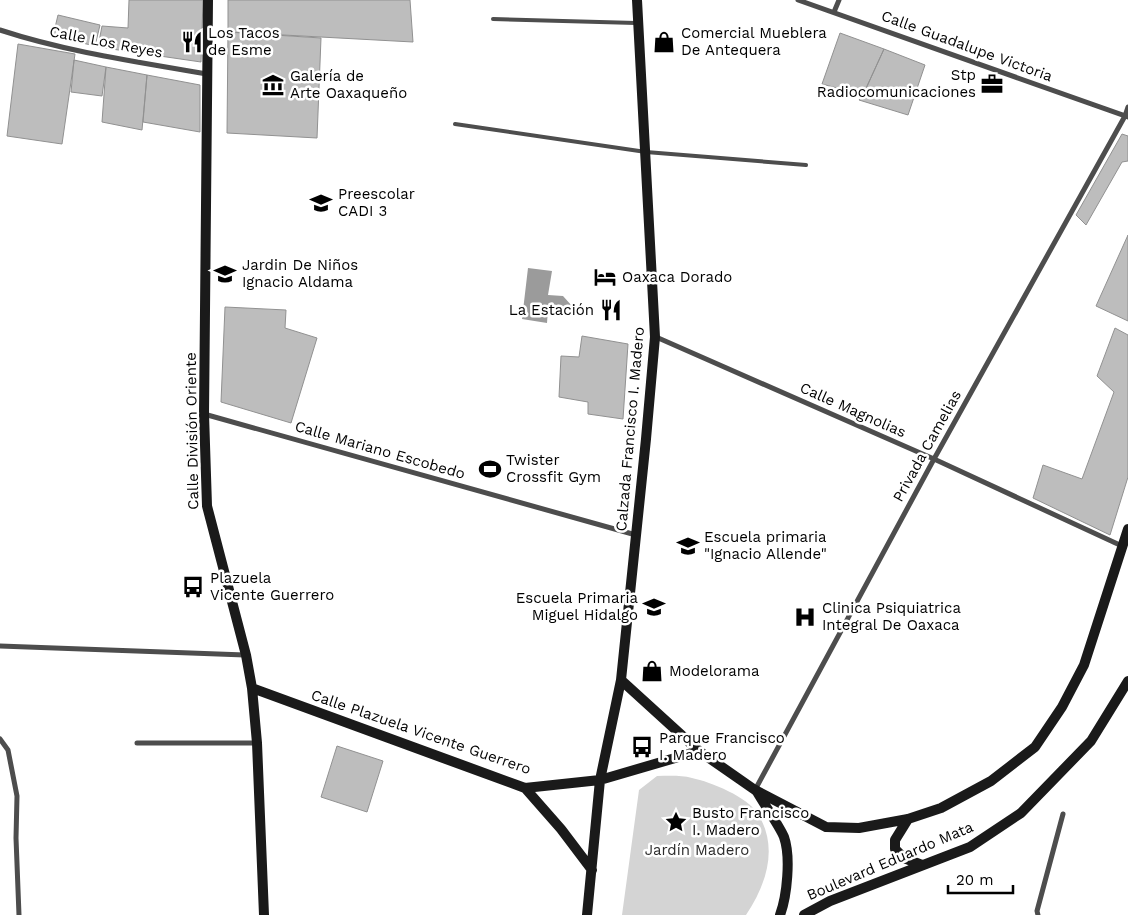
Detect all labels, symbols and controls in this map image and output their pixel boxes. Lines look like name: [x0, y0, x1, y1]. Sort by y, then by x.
street label: Calle Guadalupe Victoria: [879, 7, 1055, 86]
street label: Calle Los Reyes: [48, 22, 164, 62]
place label: Los Tacos de Esme: [208, 24, 280, 59]
place label: Comercial Mueblera De Antequera: [681, 24, 827, 59]
restaurant icon: Los Tacos de Esme: [179, 29, 205, 55]
shop icon: Comercial Mueblera De Antequera: [651, 29, 677, 55]
place label: Stp Radiocomunicaciones: [817, 66, 976, 101]
place label: Galería de Arte Oaxaqueño: [290, 67, 407, 102]
office icon: Stp Radiocomunicaciones: [979, 71, 1005, 97]
museum icon: Galería de Arte Oaxaqueño: [260, 72, 286, 98]
place label: Preescolar CADI 3: [338, 185, 415, 220]
school or university icon: Preescolar CADI 3: [308, 190, 334, 216]
place label: Jardin De Niños Ignacio Aldama: [242, 256, 358, 291]
school or university icon: Jardin De Niños Ignacio Aldama: [212, 261, 238, 287]
hotel icon: Oaxaca Dorado: [592, 264, 618, 290]
place label: Oaxaca Dorado: [622, 268, 732, 286]
restaurant icon: La Estación: [598, 297, 624, 323]
place label: La Estación: [509, 301, 594, 319]
street label: Calzada Francisco I. Madero: [612, 326, 648, 532]
street label: Calle División Oriente: [182, 352, 202, 510]
street label: Calle Magnolias: [797, 379, 909, 441]
street label: Privada Camelias: [889, 387, 965, 505]
street label: Calle Mariano Escobedo: [293, 417, 467, 483]
place label: Twister Crossfit Gym: [506, 451, 601, 486]
sports icon: Twister Crossfit Gym: [477, 456, 503, 482]
place label: Escuela primaria "Ignacio Allende": [704, 528, 827, 563]
school or university icon: Escuela primaria "Ignacio Allende": [675, 533, 701, 559]
place label: Plazuela Vicente Guerrero: [210, 569, 334, 604]
bus stop icon: Plazuela Vicente Guerrero: [180, 574, 206, 600]
place label: Escuela Primaria Miguel Hidalgo: [516, 589, 639, 624]
school or university icon: Escuela Primaria Miguel Hidalgo: [641, 594, 667, 620]
place label: Clinica Psiquiatrica Integral De Oaxaca: [822, 599, 961, 634]
hospital icon: Clinica Psiquiatrica Integral De Oaxaca: [792, 604, 818, 630]
shop icon: Modelorama: [639, 658, 665, 684]
place label: Modelorama: [669, 662, 760, 680]
street label: Calle Plazuela Vicente Guerrero: [309, 686, 533, 778]
place label: Parque Francisco I. Madero: [659, 729, 785, 764]
bus stop icon: Parque Francisco I. Madero: [629, 734, 655, 760]
place label: Busto Francisco I. Madero: [692, 804, 809, 839]
place icon: Busto Francisco I. Madero: [663, 809, 689, 835]
street label: Boulevard Eduardo Mata: [804, 818, 976, 904]
park label: Jardín Madero: [645, 841, 749, 859]
scale bar: [948, 862, 1013, 894]
text: 20 m: [956, 871, 994, 889]

